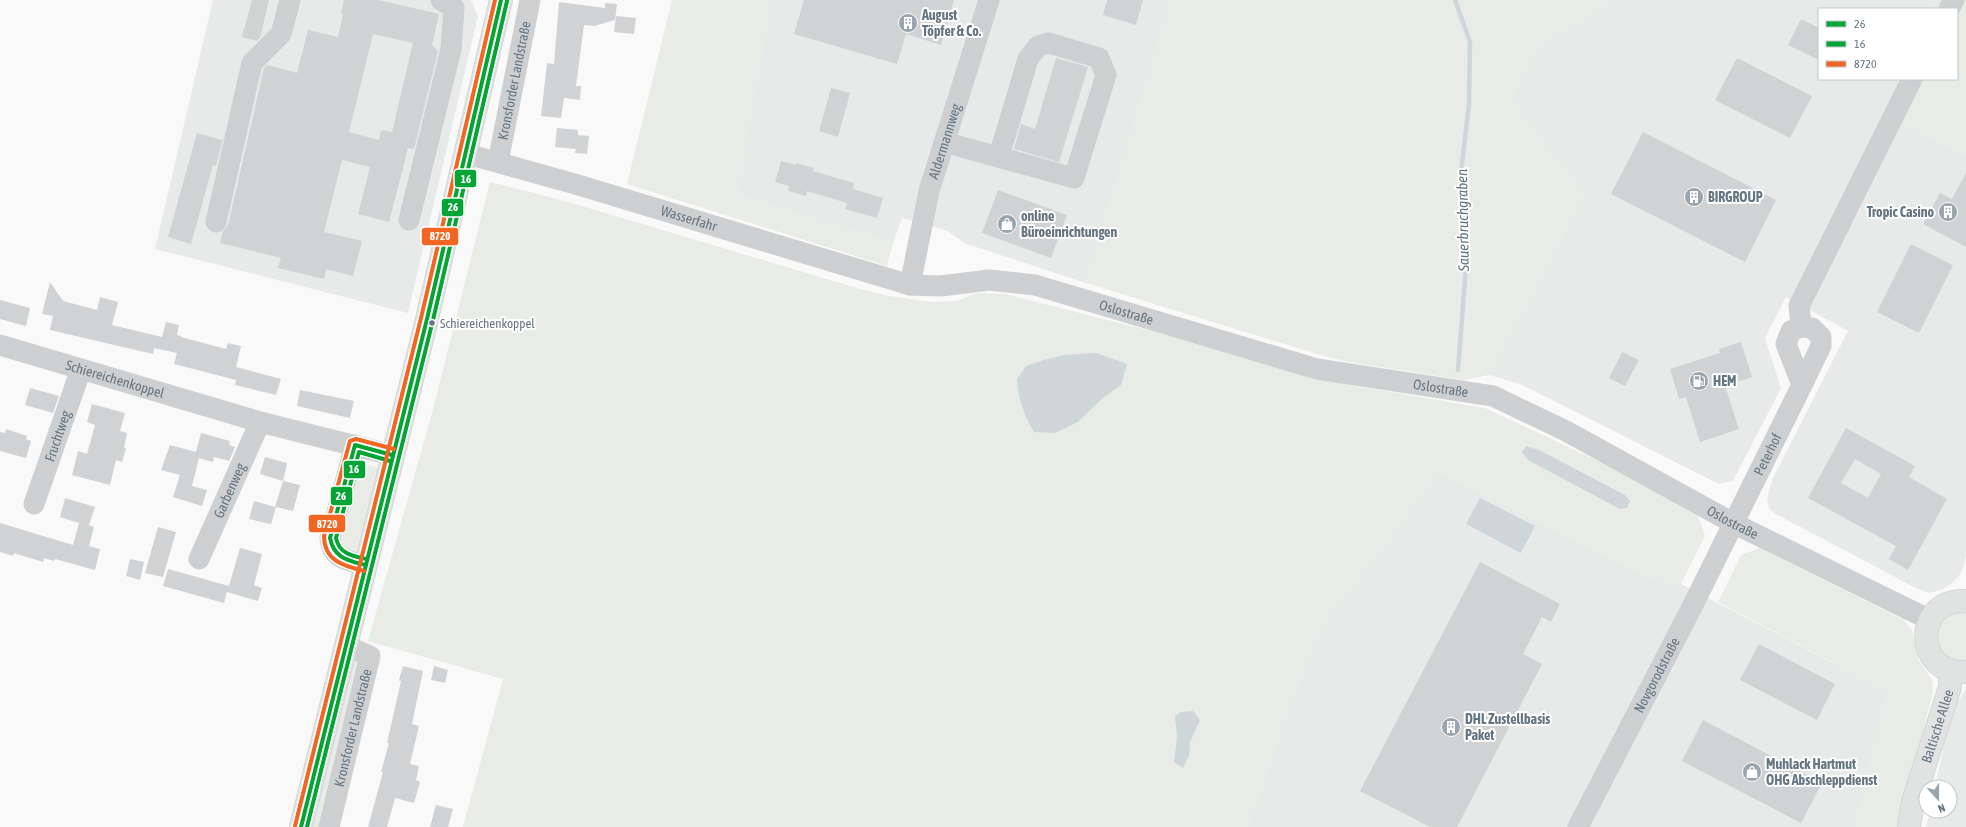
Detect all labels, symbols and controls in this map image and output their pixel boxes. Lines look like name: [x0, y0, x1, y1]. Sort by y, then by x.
place label: August Töpfer & Co.: [921, 7, 982, 39]
legend: [1818, 8, 1958, 80]
building icon: August Töpfer & Co.: [897, 12, 919, 34]
text: 26: [1854, 17, 1866, 31]
street label: Kronsforder Landstraße: [495, 20, 534, 141]
text: 16: [1854, 37, 1866, 51]
text: 8720: [1854, 57, 1877, 71]
street label: Aldermannweg: [925, 101, 964, 181]
line badge: 16: [454, 169, 477, 188]
water label: Sauerbruchgraben: [1453, 169, 1472, 272]
text: 16: [461, 173, 471, 185]
building icon: BIRGROUP: [1683, 186, 1705, 208]
place label: BIRGROUP: [1708, 189, 1763, 205]
line badge: 26: [441, 198, 464, 217]
text: 26: [448, 201, 458, 213]
building icon: Tropic Casino: [1937, 201, 1959, 223]
street label: Wasserfahr: [659, 202, 720, 235]
place label: Tropic Casino: [1867, 204, 1934, 220]
place label: online Büroeinrichtungen: [1021, 208, 1117, 240]
shop icon: online Büroeinrichtungen: [996, 213, 1018, 235]
line badge: 8720: [421, 227, 459, 246]
text: 8720: [430, 230, 450, 242]
street label: Oslostraße: [1097, 297, 1155, 328]
place label: Schiereichenkoppel: [440, 316, 535, 331]
marker: Schiereichenkoppel: [427, 318, 437, 328]
street label: Schiereichenkoppel: [64, 357, 167, 401]
fuel station icon: HEM: [1688, 370, 1710, 392]
place label: HEM: [1713, 373, 1736, 389]
street label: Oslostraße: [1412, 376, 1469, 400]
street label: Fruchtweg: [41, 408, 74, 464]
street label: Peterhof: [1750, 431, 1785, 478]
line badge: 16: [343, 460, 366, 479]
street label: Garbenweg: [210, 461, 249, 520]
text: 16: [349, 463, 359, 475]
line badge: 26: [330, 486, 353, 506]
text: 26: [336, 490, 346, 502]
street label: Oslostraße: [1704, 502, 1761, 542]
line badge: 8720: [308, 514, 346, 533]
text: 8720: [317, 518, 337, 530]
street label: Novgorodstraße: [1631, 635, 1683, 715]
street label: Kronsforder Landstraße: [331, 667, 375, 788]
street label: Baltische Allee: [1918, 687, 1957, 765]
place label: DHL Zustellbasis Paket: [1465, 711, 1550, 743]
building icon: DHL Zustellbasis Paket: [1440, 716, 1462, 738]
place label: Muhlack Hartmut OHG Abschleppdienst: [1766, 756, 1877, 788]
shop icon: Muhlack Hartmut OHG Abschleppdienst: [1741, 761, 1763, 783]
north arrow: [1918, 779, 1958, 819]
text: N: [1936, 802, 1947, 815]

